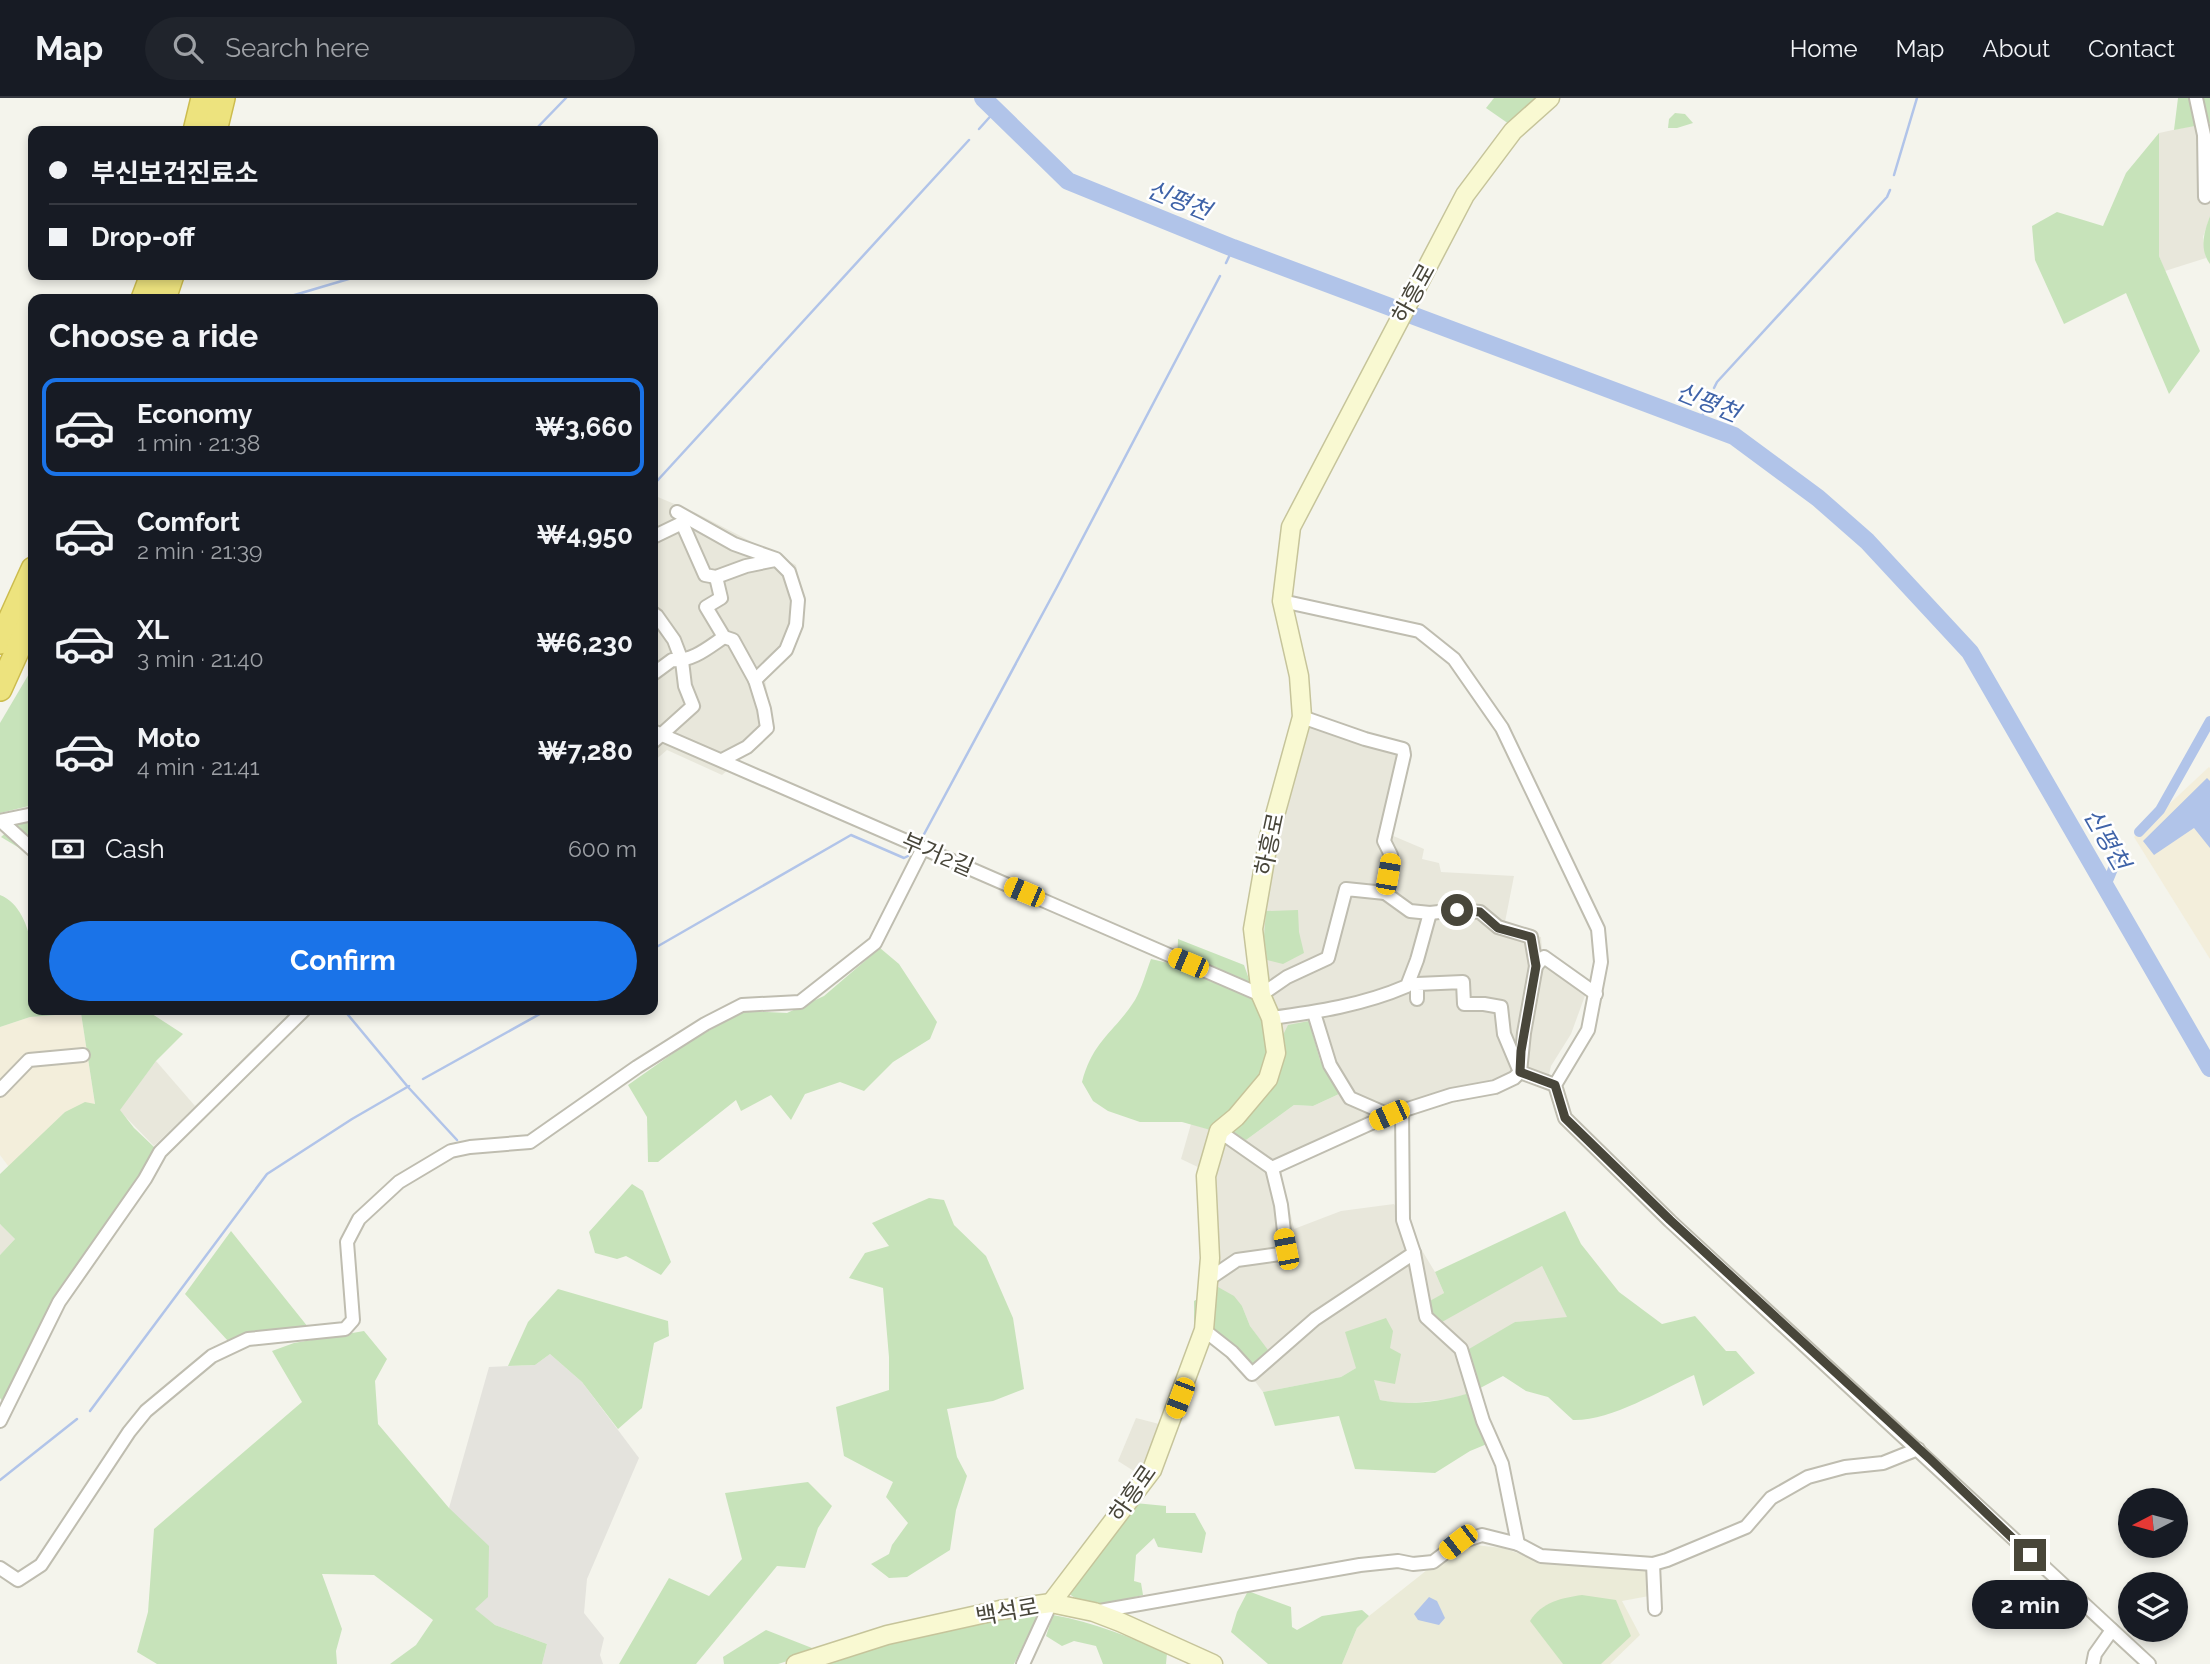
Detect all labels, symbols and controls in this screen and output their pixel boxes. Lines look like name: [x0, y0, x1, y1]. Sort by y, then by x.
search box: [145, 17, 635, 80]
text: Map: [35, 29, 103, 68]
icon: search: [169, 29, 207, 67]
text: Search here: [225, 33, 370, 63]
text: Home: [1790, 34, 1858, 63]
text: Map: [1896, 34, 1944, 63]
text: About: [1982, 34, 2050, 63]
text: Contact: [2088, 34, 2175, 63]
text: 부신보건진료소: [91, 158, 258, 188]
water label: 신평천: [1143, 174, 1218, 227]
text: Drop-off: [91, 222, 195, 252]
street label: 하흥로: [1386, 259, 1440, 327]
text: Choose a ride: [49, 317, 258, 354]
water label: 신평천: [1672, 376, 1747, 429]
icon: car: [53, 396, 116, 459]
text: Economy: [137, 399, 252, 429]
text: ₩3,660: [535, 412, 633, 442]
text: 1 min · 21:38: [137, 429, 260, 456]
icon: car: [53, 504, 116, 567]
text: Comfort: [137, 507, 240, 537]
text: ₩4,950: [537, 520, 633, 550]
text: 2 min · 21:39: [137, 537, 262, 564]
icon: car: [53, 612, 116, 675]
text: XL: [137, 615, 169, 645]
text: ₩6,230: [536, 628, 633, 658]
text: 3 min · 21:40: [137, 645, 264, 672]
icon: car: [53, 720, 116, 783]
text: Moto: [137, 723, 200, 753]
text: ₩7,280: [538, 736, 633, 766]
text: 4 min · 21:41: [137, 753, 260, 780]
water label: 신평천: [2078, 803, 2138, 877]
street label: 하흥로: [1249, 810, 1289, 878]
street label: 부거2길: [898, 827, 978, 881]
icon: cash: [49, 830, 87, 868]
text: Cash: [105, 834, 165, 864]
text: 600 m: [568, 835, 637, 862]
car: [1375, 851, 1402, 897]
car: [1001, 874, 1048, 910]
route start: [1441, 894, 1473, 926]
button: Confirm: [49, 921, 637, 1001]
car: [1165, 945, 1212, 981]
car: [1366, 1097, 1413, 1133]
car: [1272, 1226, 1301, 1272]
car: [1163, 1375, 1198, 1421]
street label: 하흥로: [1103, 1459, 1161, 1527]
north arrow: [2118, 1488, 2188, 1558]
map controls: [2118, 1488, 2188, 1642]
car: [1435, 1521, 1482, 1563]
route end: [2014, 1539, 2046, 1571]
button: layers: [2118, 1572, 2188, 1642]
callout: 2 min: [1972, 1580, 2088, 1628]
text: 2 min: [2000, 1591, 2060, 1618]
street label: 백석로: [973, 1592, 1041, 1630]

